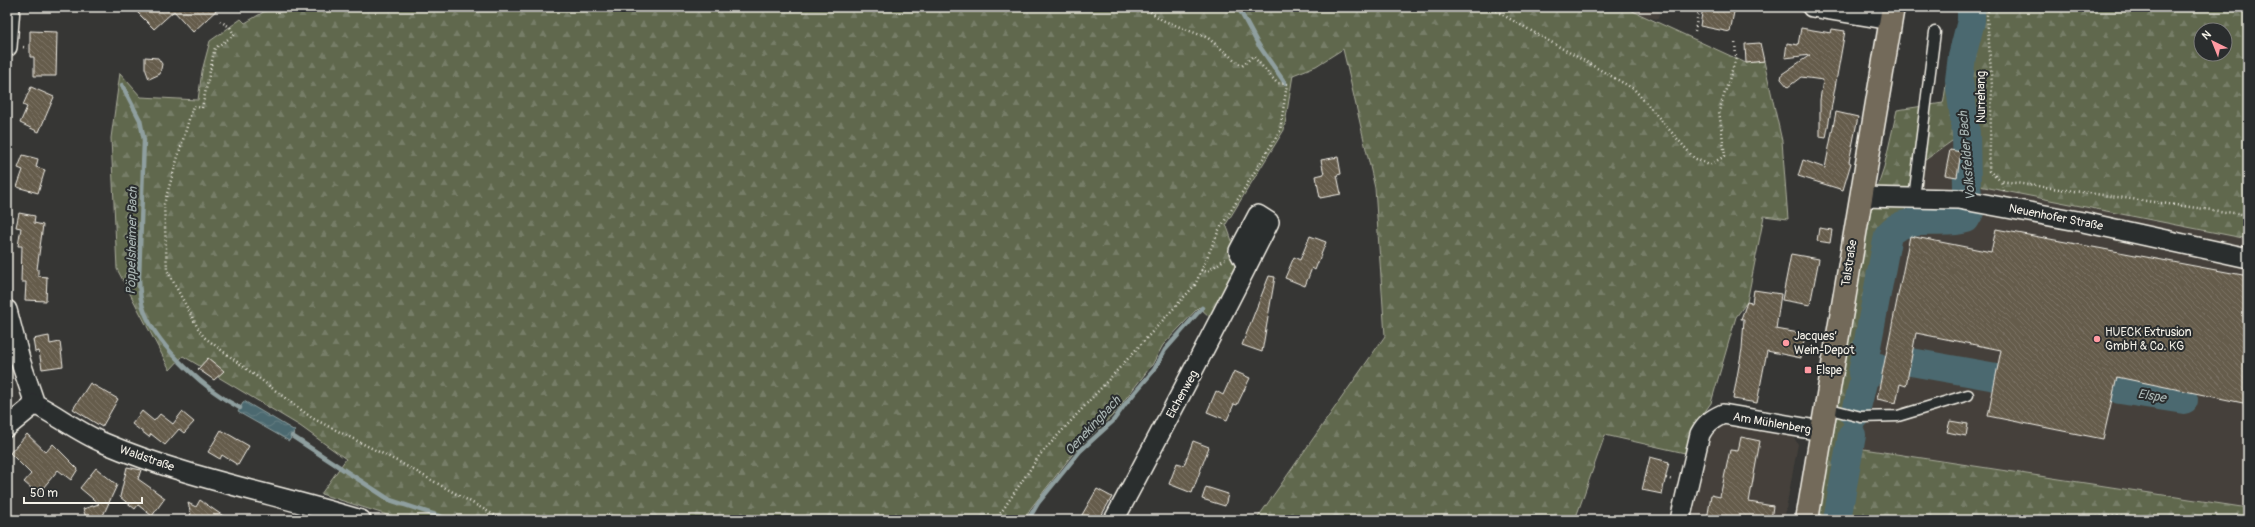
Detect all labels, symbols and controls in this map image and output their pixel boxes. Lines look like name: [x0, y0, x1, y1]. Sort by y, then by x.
north arrow: [2193, 22, 2233, 62]
text: N: [2199, 27, 2214, 42]
street label: Nurrehang: [1974, 71, 1989, 123]
water label: Volksfelder Bach: [1955, 110, 1979, 201]
water label: Pöppelsheimer Bach: [123, 186, 141, 295]
street label: Neuenhofer Straße: [2007, 201, 2104, 234]
street label: Talstraße: [1838, 239, 1861, 287]
place label: HUECK Extrusion GmbH & Co. KG: [2105, 325, 2192, 354]
place label: Jacques’ Wein-Depot: [1794, 329, 1855, 358]
marker: HUECK Extrusion GmbH & Co. KG: [2092, 334, 2102, 344]
marker: Jacques’ Wein-Depot: [1781, 338, 1791, 348]
place label: Elspe: [1816, 363, 1842, 378]
marker: Elspe: [1803, 365, 1813, 375]
street label: Eichenweg: [1163, 368, 1202, 421]
water label: Elspe: [2137, 386, 2169, 406]
water label: Oenekingbach: [1061, 392, 1125, 458]
street label: Am Mühlenberg: [1732, 409, 1812, 438]
street label: Waldstraße: [117, 442, 176, 475]
scale bar: [24, 479, 142, 505]
text: 50 m: [30, 486, 58, 501]

